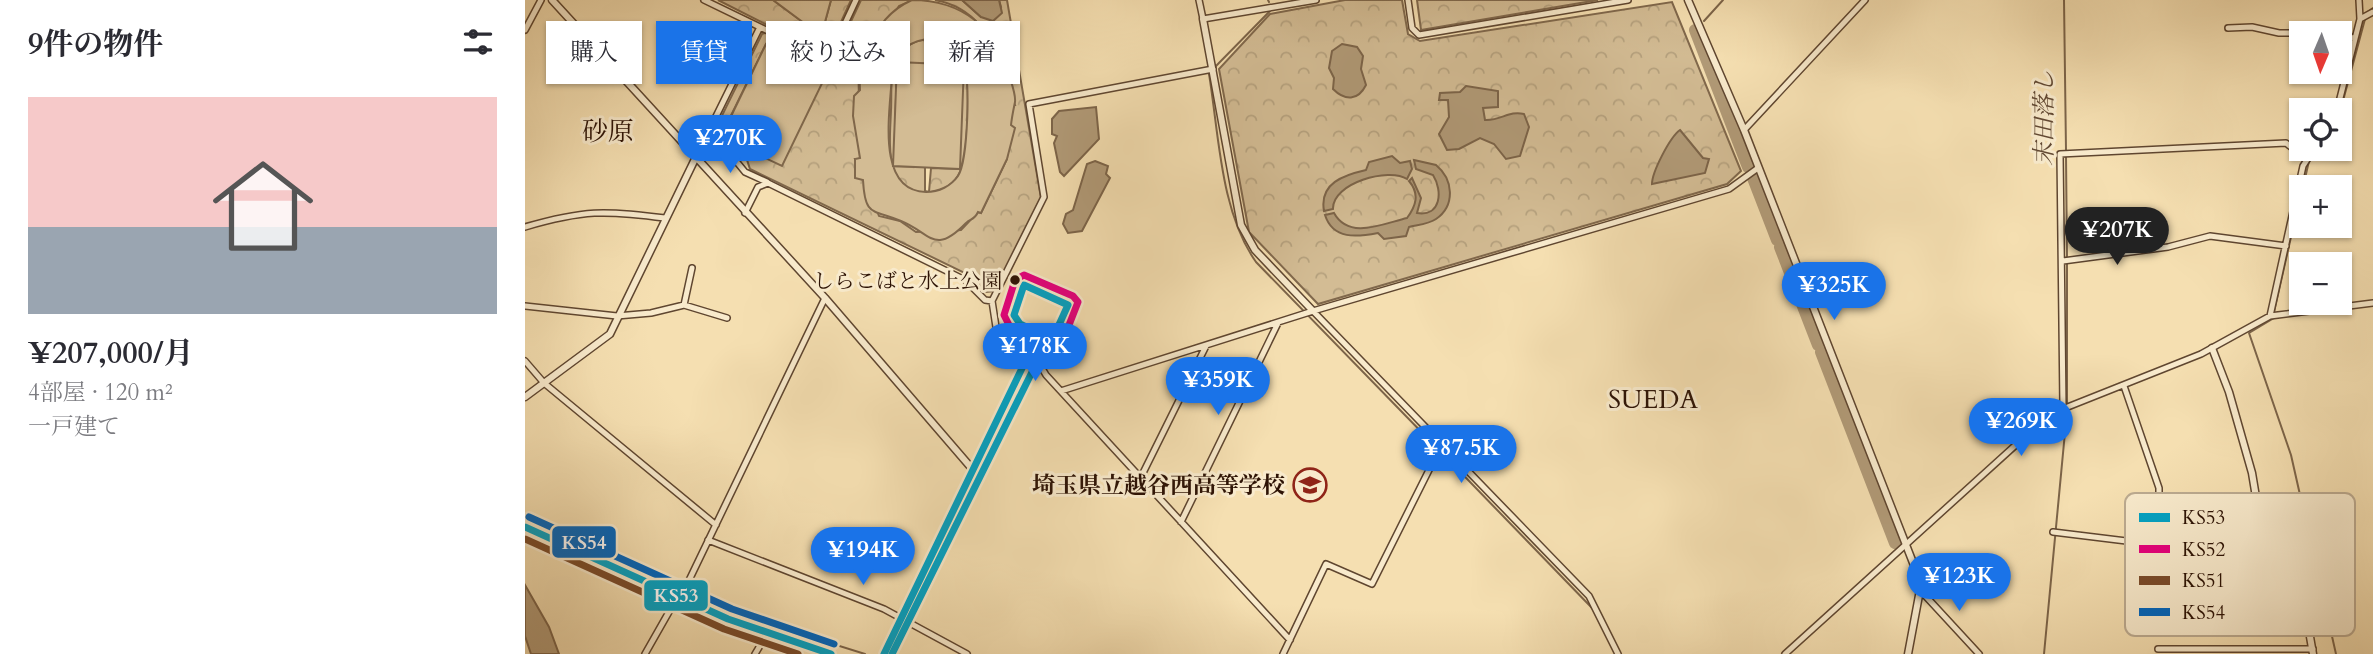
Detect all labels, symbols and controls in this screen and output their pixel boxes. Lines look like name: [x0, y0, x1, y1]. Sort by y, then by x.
chip: 購入: [546, 21, 642, 84]
chip: 賃貸: [656, 21, 752, 84]
chip: 絞り込み: [766, 21, 910, 84]
chip: 新着: [924, 21, 1020, 84]
north arrow: [2289, 21, 2352, 84]
map controls: [2289, 21, 2352, 315]
icon: filters: [459, 23, 497, 61]
text: 9件の物件: [28, 24, 163, 65]
water label: 末田落し: [2028, 70, 2061, 166]
button: locate: [2289, 98, 2352, 161]
district label: 砂原: [582, 114, 634, 149]
pin: ¥270K: [681, 116, 779, 175]
text: ¥270K: [694, 122, 766, 153]
icon: home: [200, 143, 326, 269]
button: +: [2289, 175, 2352, 238]
pin: ¥207K: [2068, 208, 2166, 267]
text: ¥207K: [2081, 214, 2153, 245]
button: −: [2289, 252, 2352, 315]
pin: ¥325K: [1785, 262, 1883, 322]
place label: しらこばと水上公園: [813, 267, 1002, 296]
text: ¥325K: [1798, 269, 1870, 300]
marker: しらこばと水上公園: [1008, 273, 1022, 287]
pin: ¥178K: [986, 324, 1084, 383]
text: ¥178K: [999, 330, 1071, 361]
text: ¥207,000/月: [28, 333, 194, 374]
pin: ¥359K: [1169, 358, 1267, 417]
text: ¥359K: [1182, 364, 1254, 395]
text: 4部屋 · 120 m²: [28, 377, 173, 408]
district label: SUEDA: [1608, 382, 1698, 417]
pin: ¥269K: [1972, 398, 2070, 458]
text: ¥269K: [1985, 405, 2057, 436]
text: 一戸建て: [28, 411, 120, 442]
pin: ¥87.5K: [1404, 426, 1518, 485]
text: ¥87.5K: [1422, 432, 1501, 463]
school or university icon: 埼玉県立越谷西高等学校: [1291, 466, 1329, 504]
place label: 埼玉県立越谷西高等学校: [1032, 470, 1285, 501]
legend: [2125, 493, 2355, 636]
text: KS53: [2182, 505, 2225, 531]
line badge: KS54: [551, 525, 617, 559]
pin: ¥194K: [814, 528, 912, 587]
text: KS54: [562, 530, 607, 556]
text: ¥194K: [827, 534, 899, 565]
text: KS52: [2182, 537, 2225, 563]
pin: ¥123K: [1910, 554, 2008, 613]
text: ¥123K: [1923, 560, 1995, 591]
text: KS51: [2182, 568, 2225, 594]
line badge: KS53: [643, 579, 709, 612]
text: KS53: [654, 583, 698, 609]
text: KS54: [2182, 600, 2225, 626]

